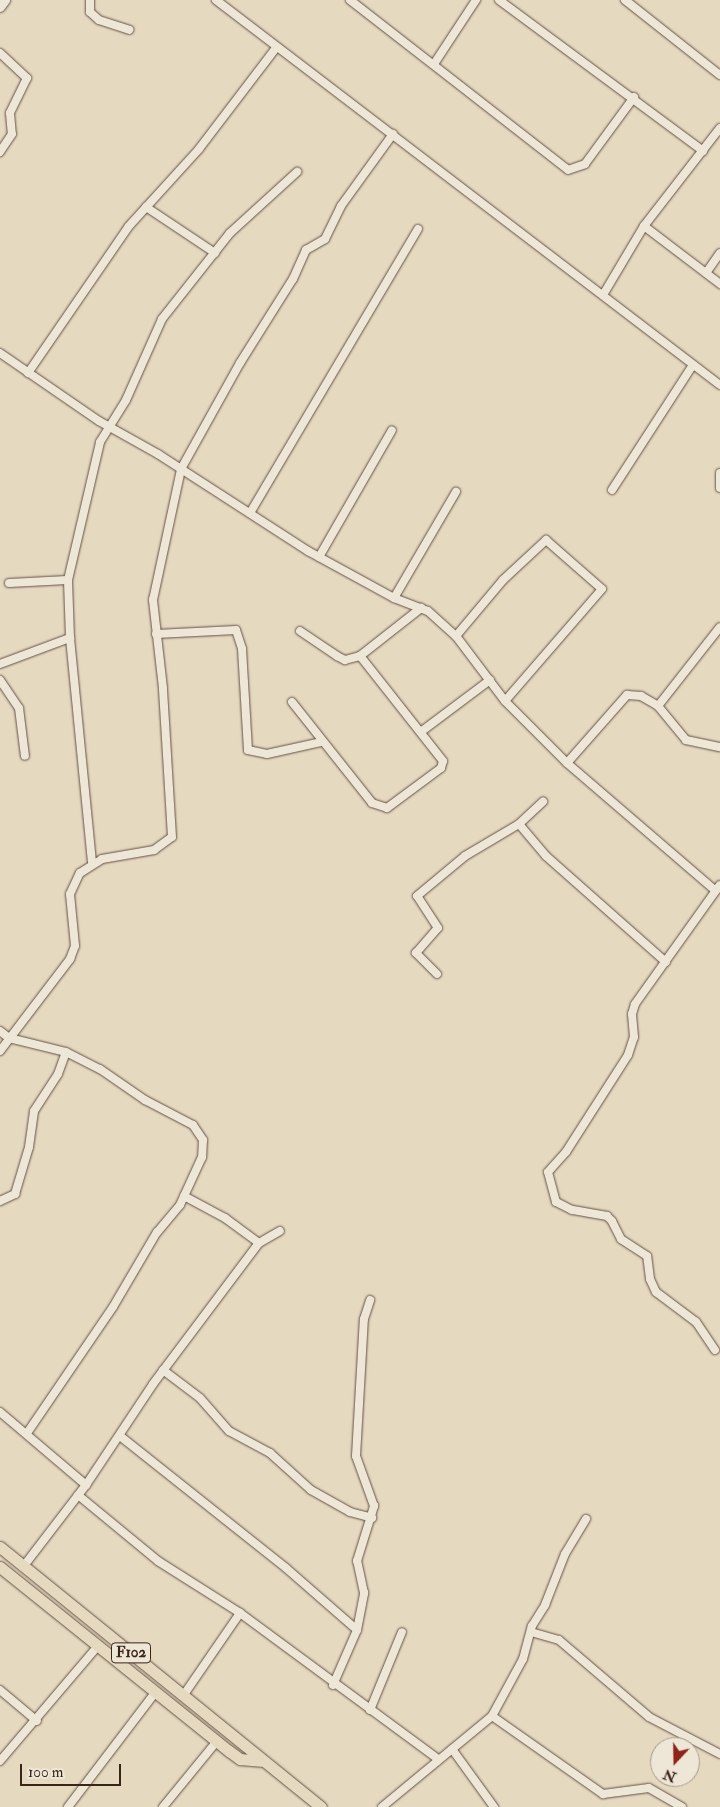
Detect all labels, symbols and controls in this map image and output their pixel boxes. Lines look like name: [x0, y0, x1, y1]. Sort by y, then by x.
road number: F102: [111, 1640, 151, 1666]
north arrow: [650, 1737, 700, 1787]
scale bar: [22, 1754, 124, 1786]
text: 100 m: [28, 1763, 63, 1782]
text: N: [661, 1765, 679, 1786]

